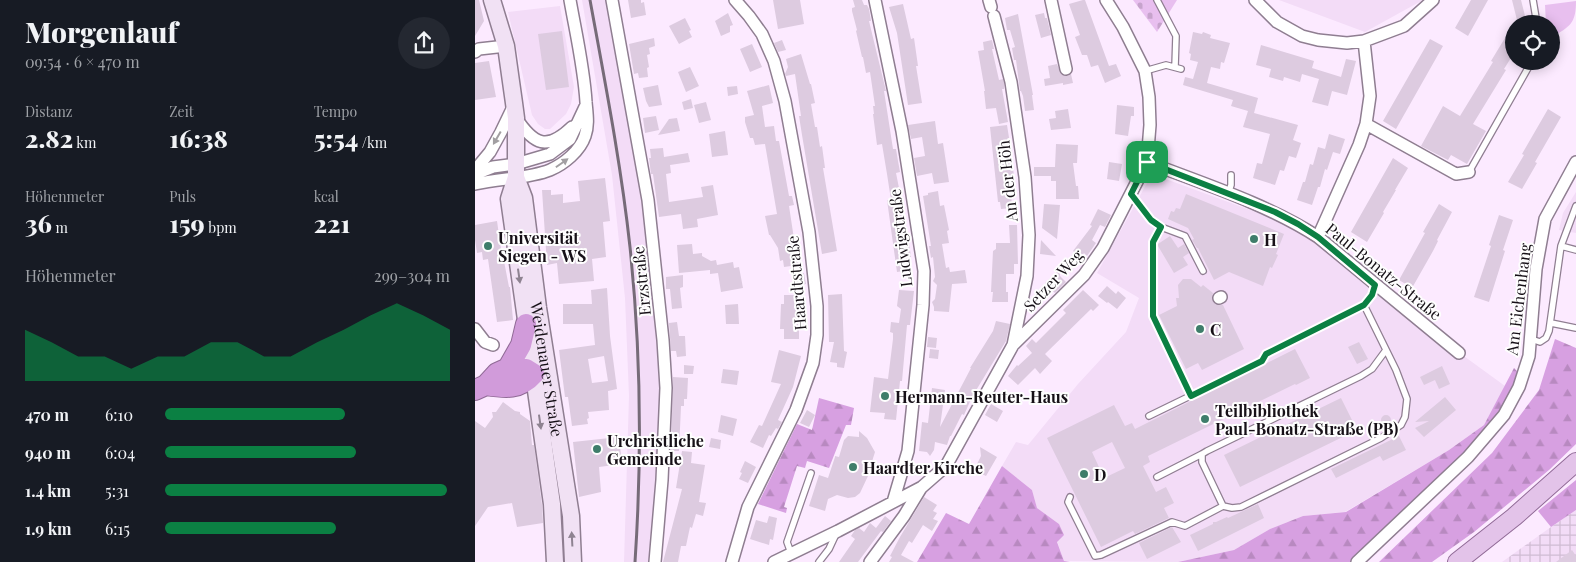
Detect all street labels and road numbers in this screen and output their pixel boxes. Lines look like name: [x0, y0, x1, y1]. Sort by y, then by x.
street label: An der Höh: [992, 139, 1022, 224]
street label: Ludwigstraße: [884, 188, 916, 288]
street label: Paul-Bonatz-Straße: [1322, 218, 1446, 324]
street label: Haardtstraße: [781, 235, 811, 331]
street label: Am Eichenhang: [1501, 241, 1535, 357]
street label: Setzer Weg: [1019, 244, 1088, 316]
street label: Erzstraße: [627, 245, 655, 317]
street label: Weidenauer Straße: [526, 299, 569, 438]

